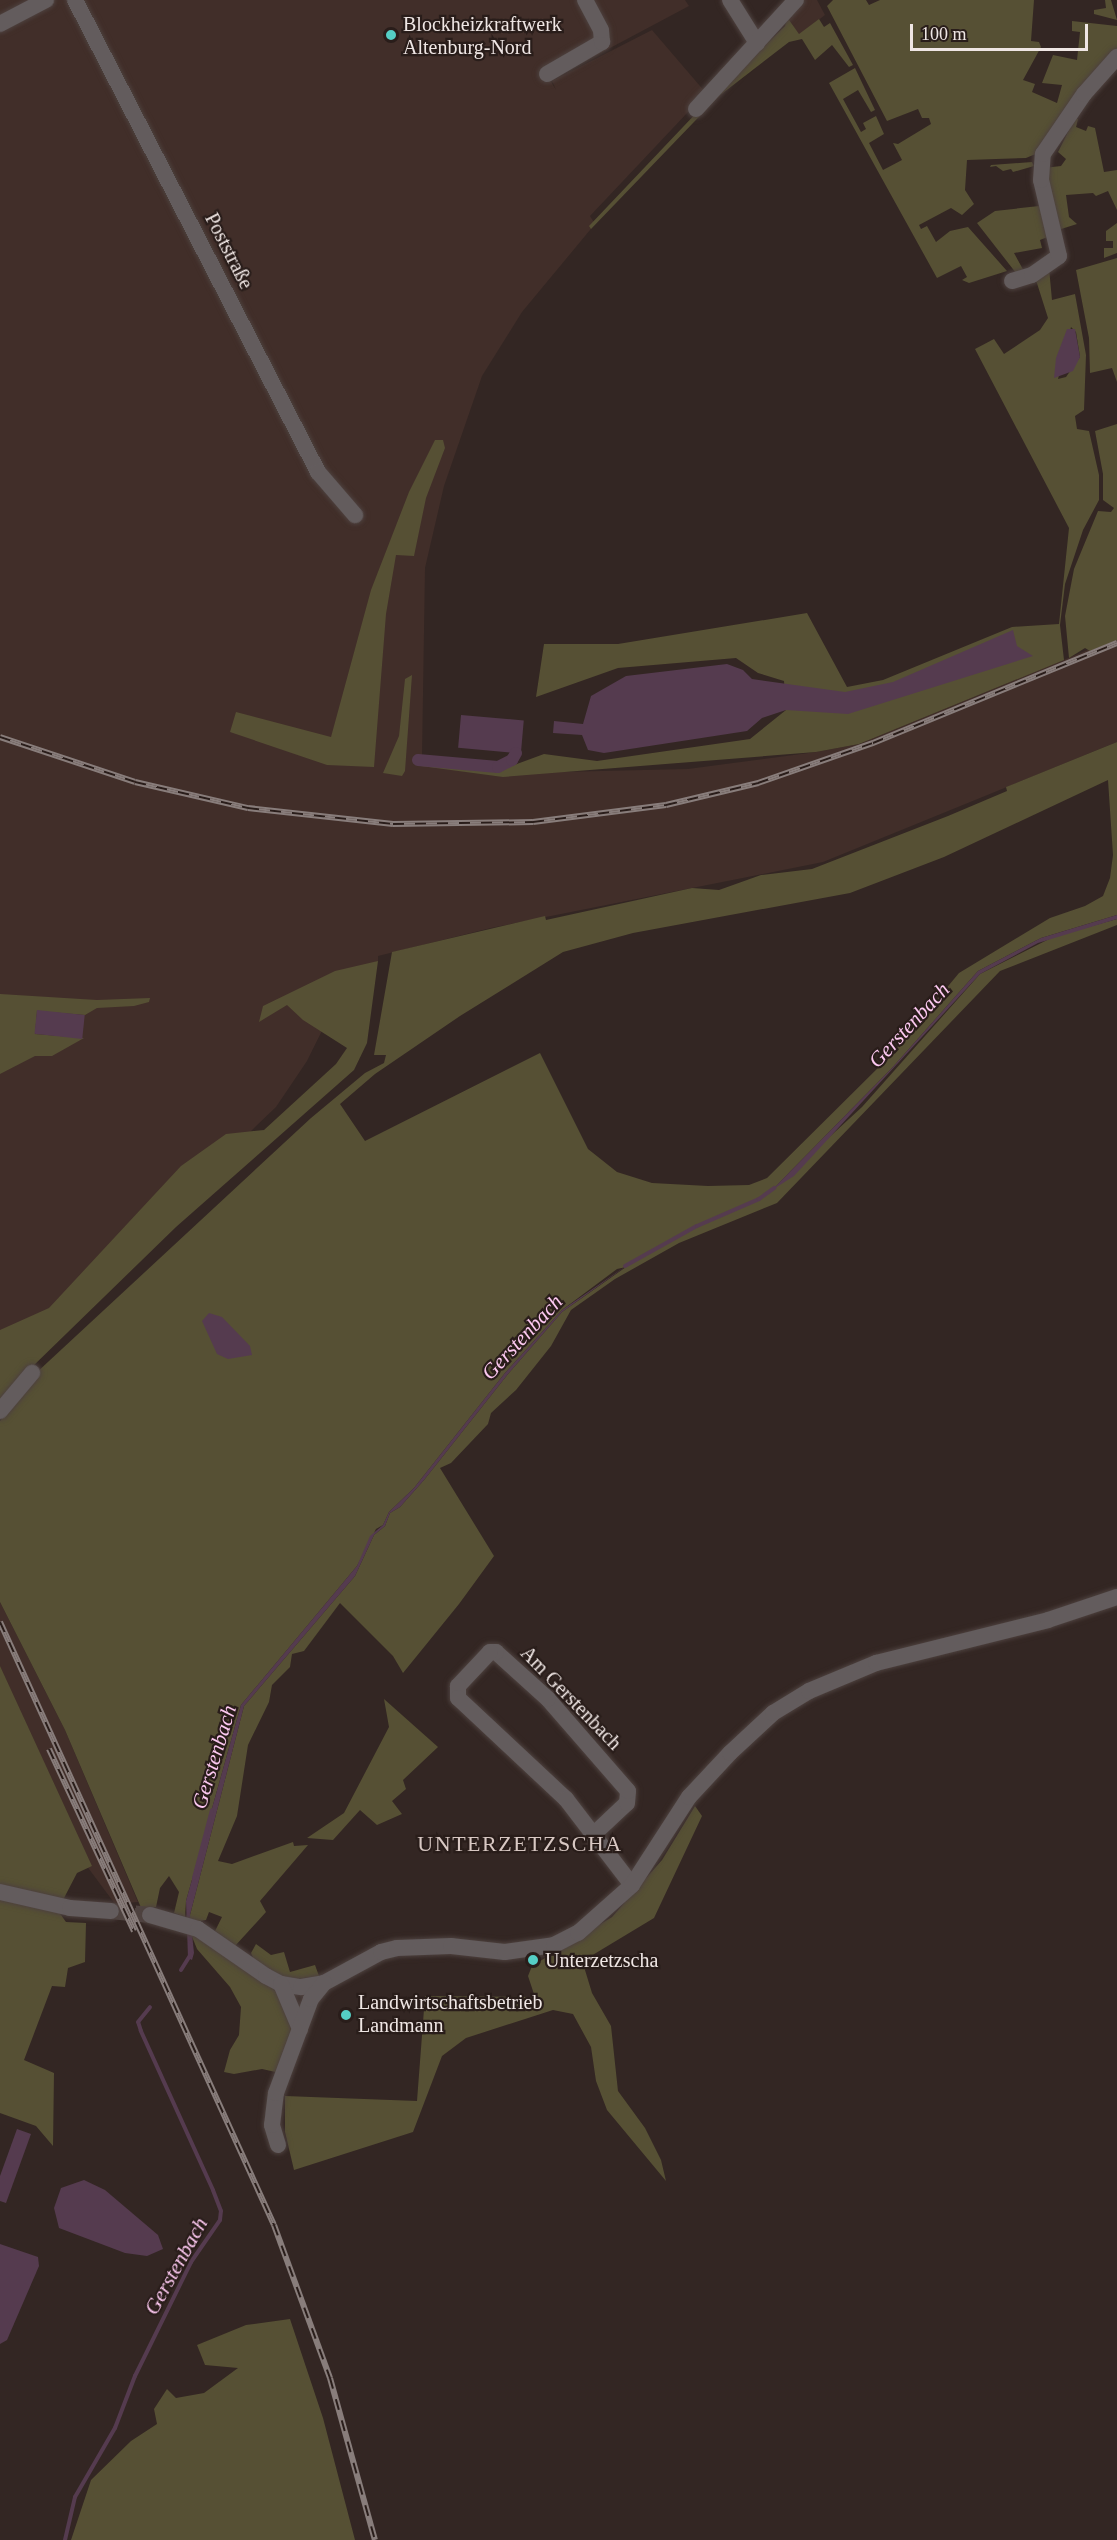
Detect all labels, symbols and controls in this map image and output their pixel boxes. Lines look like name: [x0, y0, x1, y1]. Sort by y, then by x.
place label: Blockheizkraftwerk Altenburg-Nord: [403, 12, 562, 59]
scale bar: [913, 12, 1092, 50]
text: 100 m: [921, 24, 967, 44]
marker: Blockheizkraftwerk Altenburg-Nord: [384, 28, 398, 42]
street label: Poststraße: [200, 209, 258, 293]
water label: Gerstenbach: [863, 977, 955, 1073]
water label: Gerstenbach: [476, 1289, 568, 1385]
street label: Am Gerstenbach: [515, 1641, 627, 1755]
water label: Gerstenbach: [186, 1702, 242, 1812]
district label: UNTERZETZSCHA: [417, 1831, 623, 1857]
place label: Unterzetzscha: [545, 1948, 658, 1972]
marker: Unterzetzscha: [526, 1953, 540, 1967]
place label: Landwirtschaftsbetrieb Landmann: [358, 1991, 542, 2038]
marker: Landwirtschaftsbetrieb Landmann: [339, 2008, 353, 2022]
water label: Gerstenbach: [139, 2213, 213, 2319]

